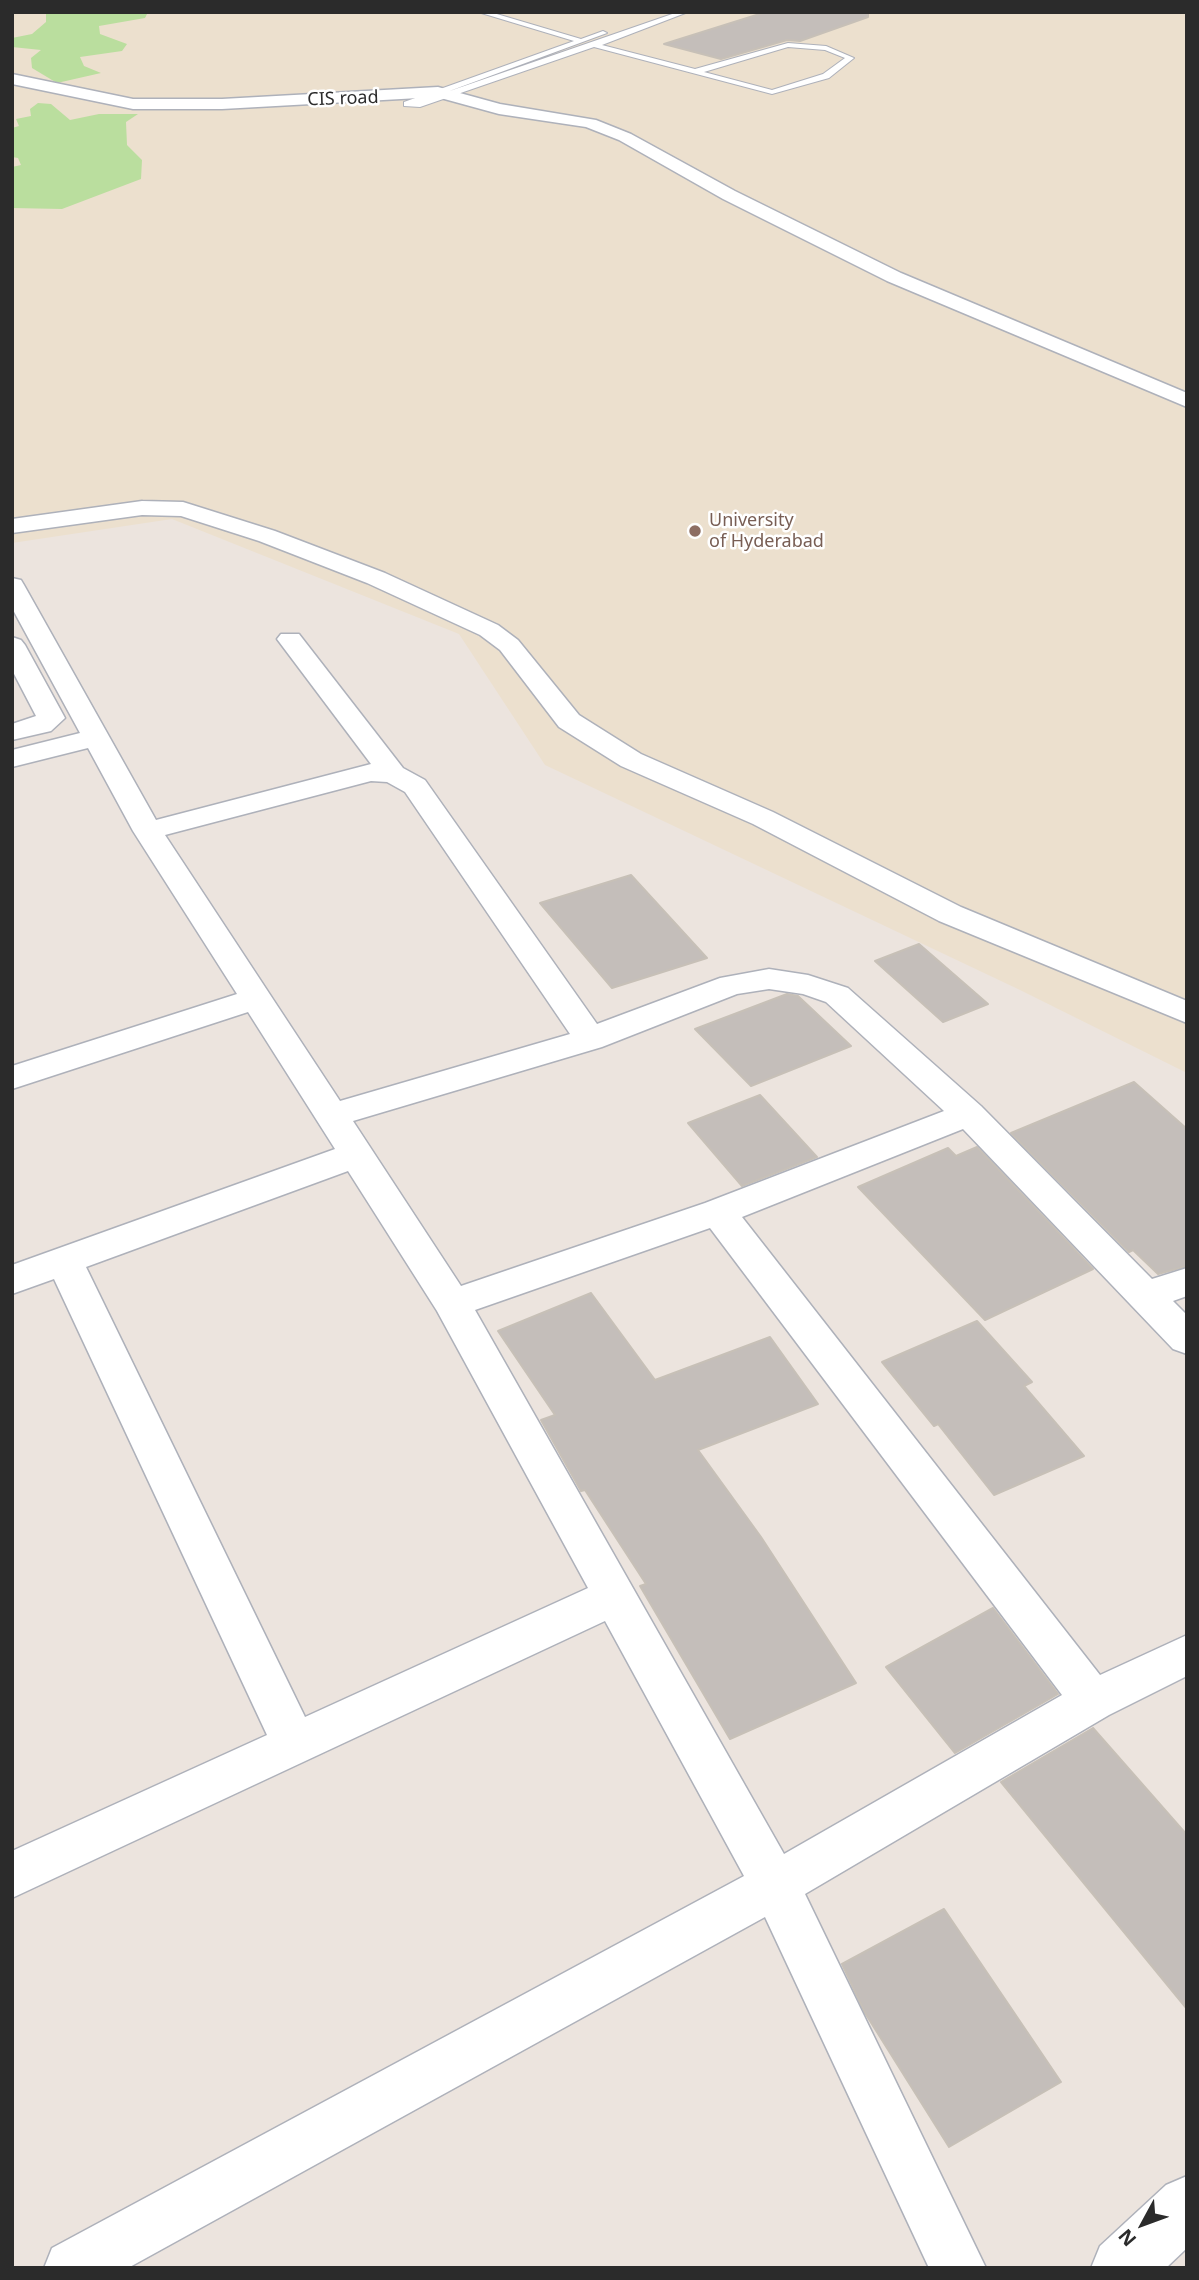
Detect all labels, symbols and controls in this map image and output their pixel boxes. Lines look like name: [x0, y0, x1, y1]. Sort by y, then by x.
street label: CIS road: [307, 87, 379, 111]
place label: University of Hyderabad: [709, 510, 824, 552]
marker: University of Hyderabad: [687, 523, 703, 539]
north arrow: [1108, 2189, 1178, 2259]
text: N: [1112, 2223, 1142, 2252]

